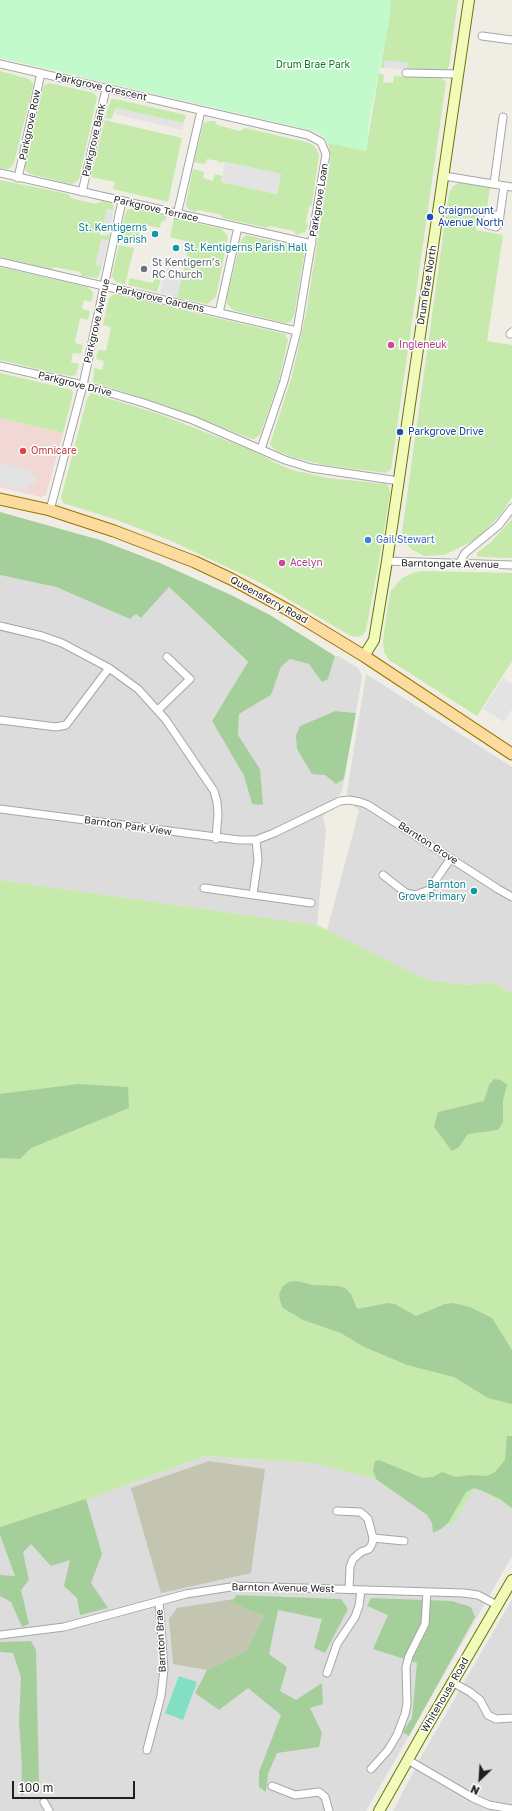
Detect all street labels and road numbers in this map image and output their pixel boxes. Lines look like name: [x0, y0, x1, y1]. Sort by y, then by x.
street label: Parkgrove Crescent: [54, 71, 148, 103]
street label: Parkgrove Row: [17, 89, 43, 161]
street label: Parkgrove Bank: [80, 102, 108, 178]
street label: Parkgrove Loan: [307, 162, 331, 238]
street label: Parkgrove Terrace: [112, 193, 200, 225]
street label: Drum Brae North: [415, 244, 439, 326]
street label: Parkgrove Avenue: [81, 278, 113, 364]
street label: Parkgrove Gardens: [114, 283, 206, 315]
street label: Parkgrove Drive: [37, 369, 113, 399]
street label: Barntongate Avenue: [401, 557, 499, 571]
street label: Queensferry Road: [228, 574, 310, 626]
street label: Barnton Park View: [83, 814, 173, 838]
street label: Barnton Grove: [396, 819, 460, 867]
street label: Barnton Avenue West: [231, 1581, 335, 1595]
street label: Barnton Brae: [153, 1609, 169, 1673]
street label: Whitehouse Road: [419, 1655, 471, 1735]

